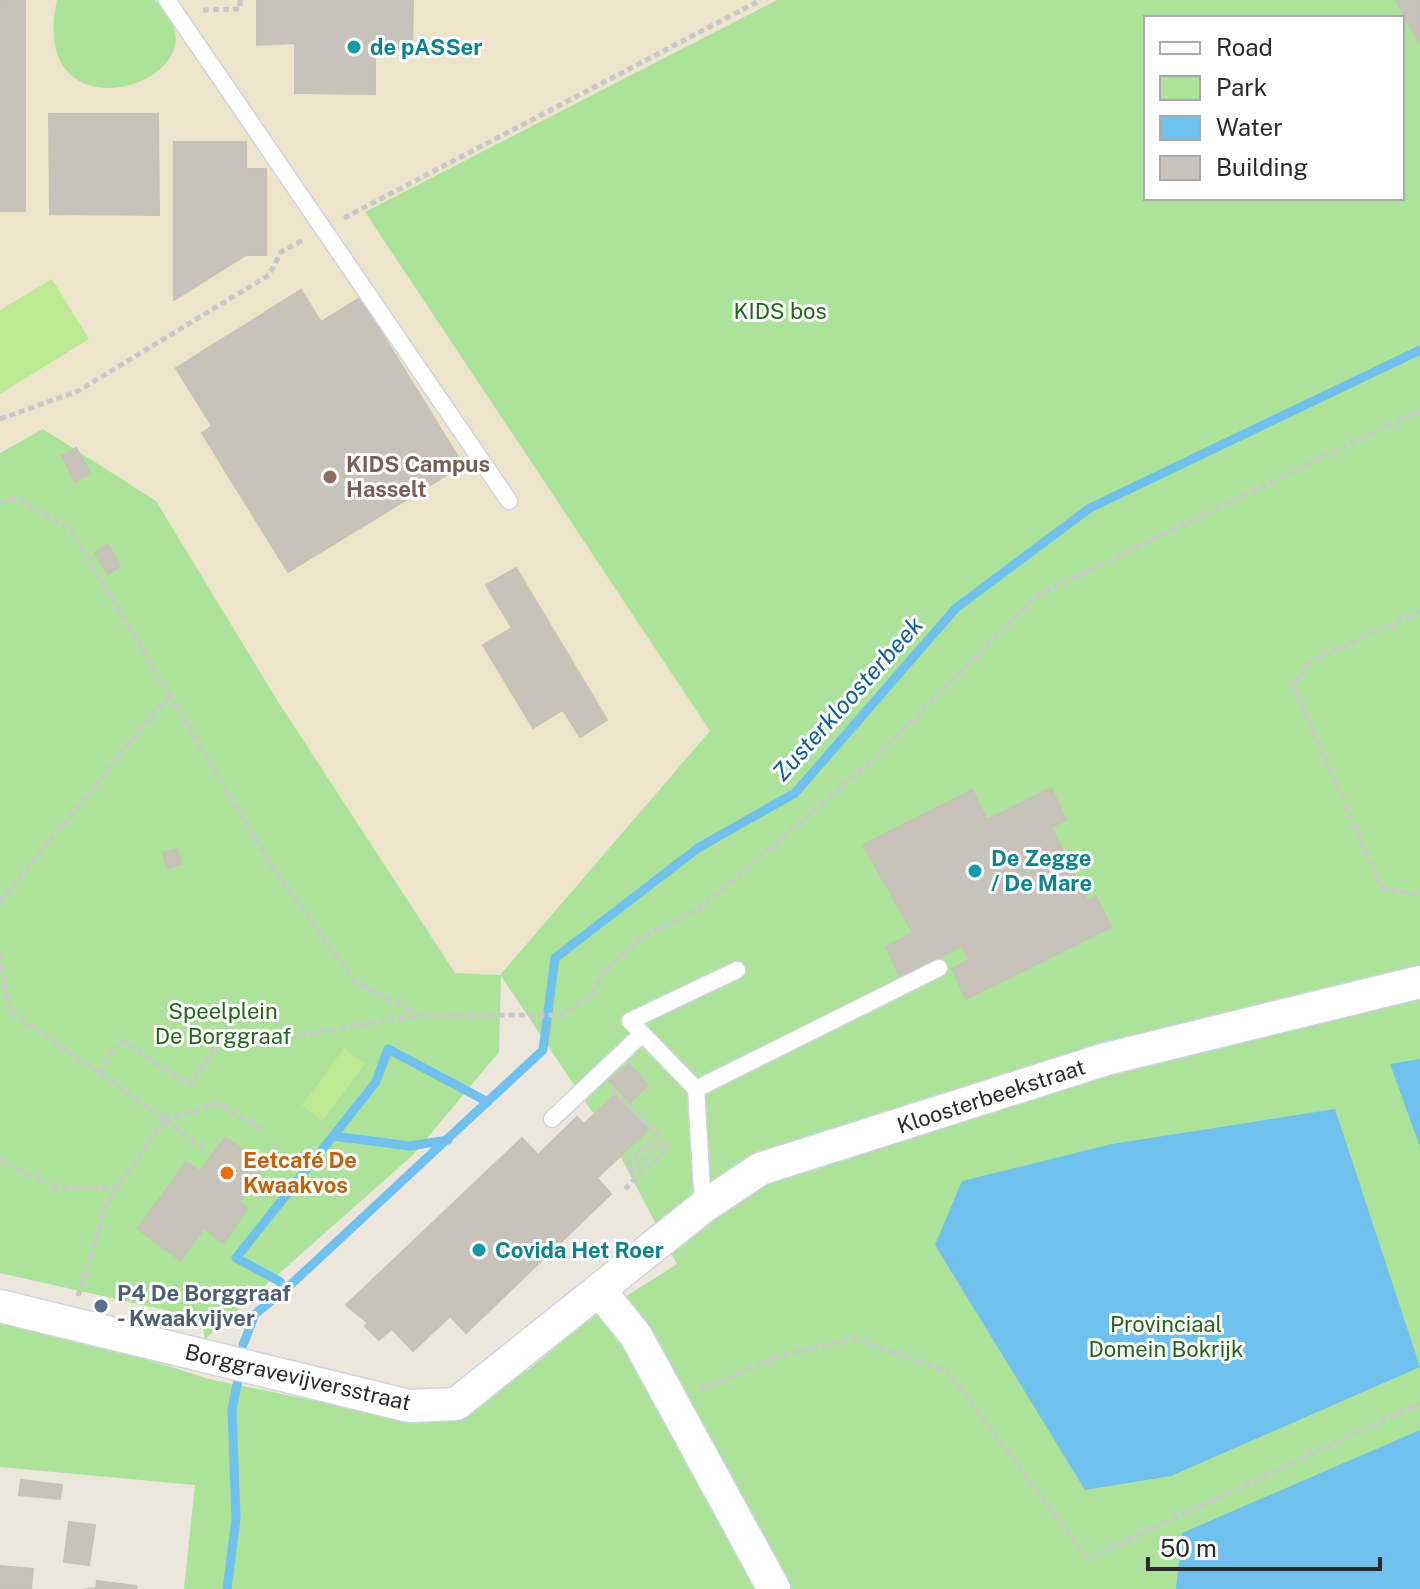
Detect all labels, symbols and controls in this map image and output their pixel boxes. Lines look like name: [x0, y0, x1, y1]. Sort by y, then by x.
legend: [1144, 16, 1404, 200]
text: Road: [1216, 33, 1273, 61]
place label: de pASSer: [370, 34, 482, 60]
marker: de pASSer: [345, 38, 363, 56]
text: Park: [1216, 73, 1267, 101]
text: Water: [1216, 113, 1283, 141]
text: Building: [1216, 153, 1308, 181]
park label: KIDS bos: [733, 298, 827, 324]
place label: KIDS Campus Hasselt: [346, 451, 490, 502]
marker: KIDS Campus Hasselt: [321, 468, 339, 486]
water label: Zusterkloosterbeek: [766, 611, 928, 786]
place label: De Zegge / De Mare: [991, 845, 1092, 896]
marker: De Zegge / De Mare: [966, 862, 984, 880]
park label: Speelplein De Borggraaf: [155, 998, 291, 1049]
street label: Kloosterbeekstraat: [894, 1053, 1088, 1139]
place label: Eetcafé De Kwaakvos: [243, 1147, 357, 1198]
marker: Eetcafé De Kwaakvos: [218, 1164, 236, 1182]
place label: Covida Het Roer: [495, 1237, 664, 1263]
marker: Covida Het Roer: [470, 1241, 488, 1259]
place label: P4 De Borggraaf - Kwaakvijver: [117, 1280, 291, 1331]
marker: P4 De Borggraaf - Kwaakvijver: [92, 1297, 110, 1315]
park label: Provinciaal Domein Bokrijk: [1089, 1311, 1243, 1362]
street label: Borggravevijversstraat: [183, 1338, 413, 1416]
scale bar: [1148, 1521, 1380, 1571]
text: 50 m: [1160, 1534, 1217, 1562]

